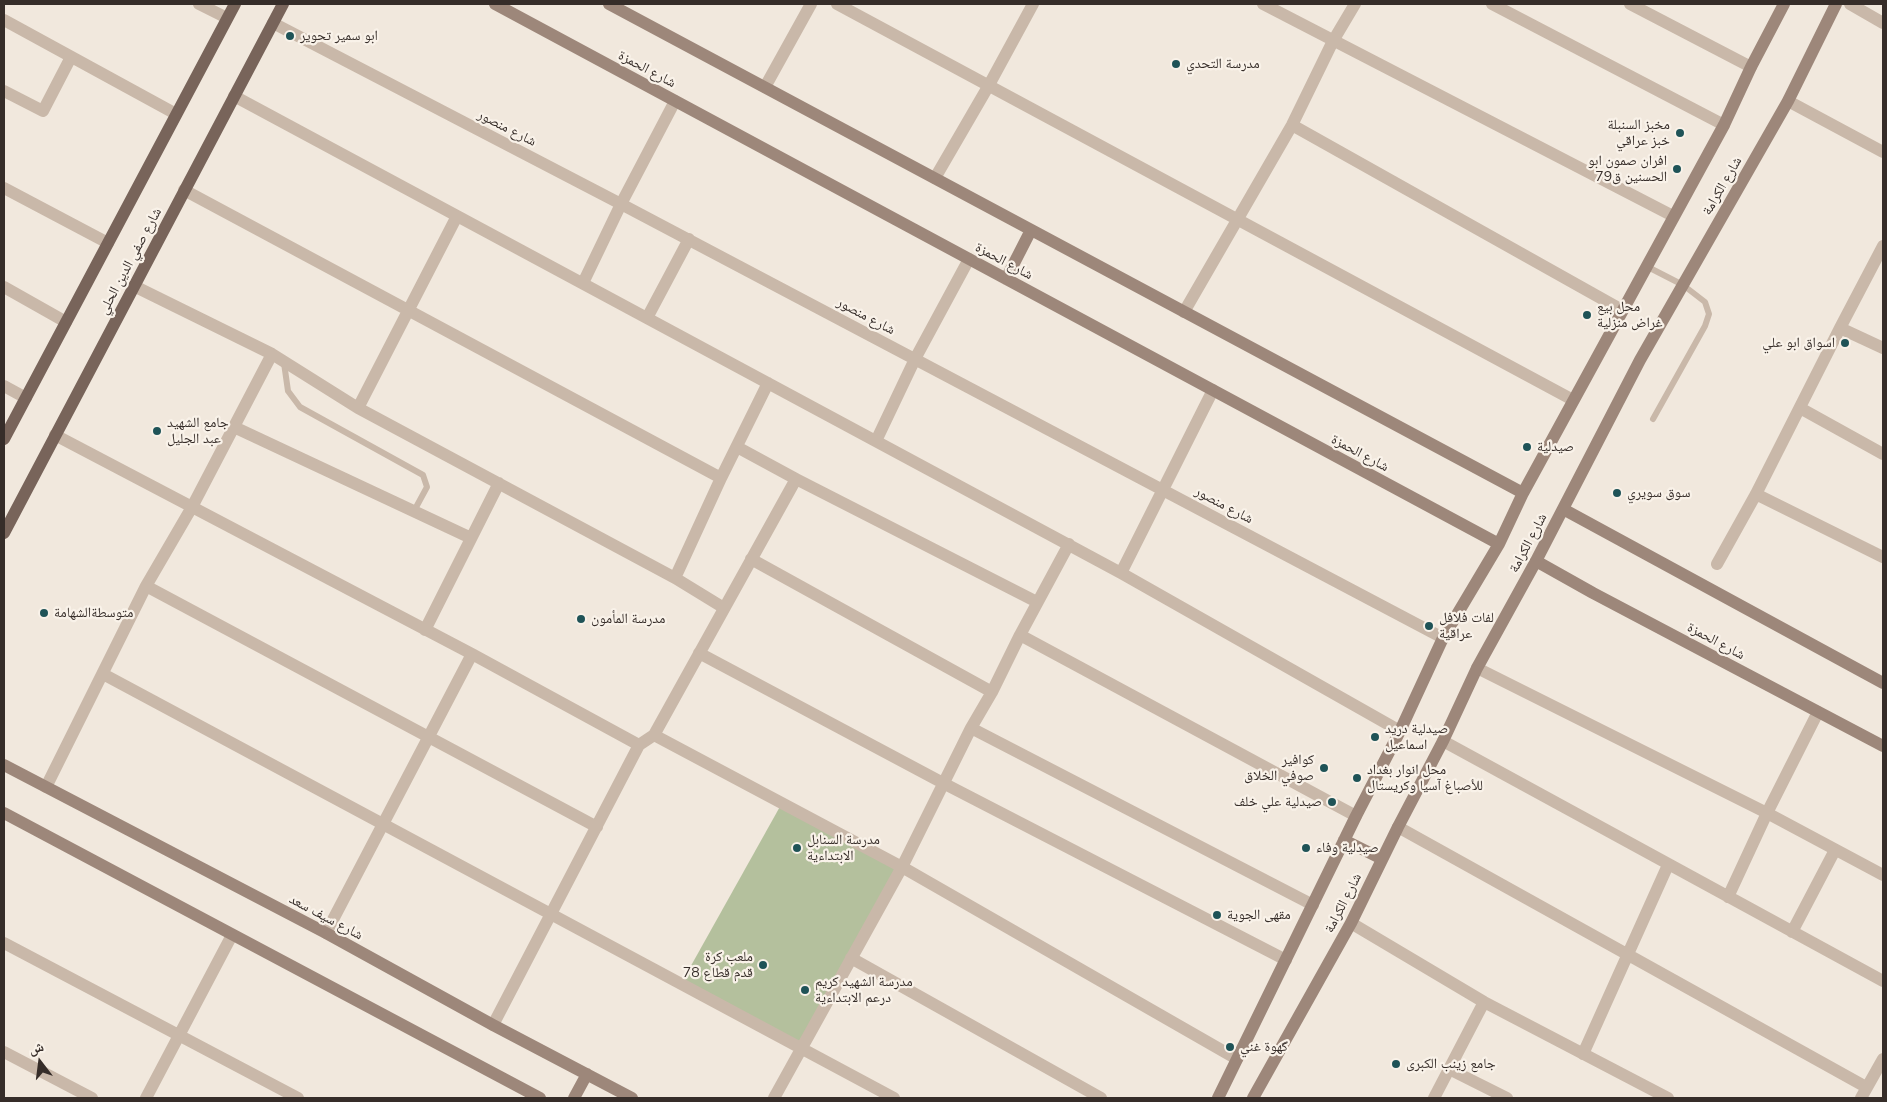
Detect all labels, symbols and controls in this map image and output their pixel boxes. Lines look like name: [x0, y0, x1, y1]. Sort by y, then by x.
place label: ابو سمير تحوير: [300, 28, 378, 44]
marker: ابو سمير تحوير: [284, 30, 296, 42]
street label: شارع الحمزة: [615, 47, 679, 91]
place label: مدرسة التحدي: [1186, 56, 1260, 72]
marker: مدرسة التحدي: [1170, 58, 1182, 70]
street label: شارع منصور: [475, 106, 539, 150]
place label: مخبز السنبلة خبز عراقي: [1607, 117, 1670, 150]
marker: مخبز السنبلة خبز عراقي: [1674, 127, 1686, 139]
place label: افران صمون ابو الحسنين ق79: [1588, 153, 1667, 186]
street label: شارع الكرامة: [1699, 154, 1745, 218]
marker: افران صمون ابو الحسنين ق79: [1671, 163, 1683, 175]
street label: شارع صفي الدين الحلي: [95, 205, 165, 317]
street label: شارع الحمزة: [972, 239, 1036, 283]
street label: شارع منصور: [834, 294, 898, 338]
place label: محل بيع غراض منزلية: [1597, 299, 1663, 332]
marker: محل بيع غراض منزلية: [1581, 309, 1593, 321]
place label: اسواق ابو علي: [1762, 335, 1835, 351]
marker: اسواق ابو علي: [1839, 337, 1851, 349]
place label: جامع الشهيد عبد الجليل: [167, 415, 229, 448]
marker: جامع الشهيد عبد الجليل: [151, 425, 163, 437]
street label: شارع الحمزة: [1328, 431, 1392, 475]
place label: صيدلية: [1537, 439, 1574, 455]
marker: صيدلية: [1521, 441, 1533, 453]
street label: شارع منصور: [1192, 483, 1256, 527]
place label: سوق سويري: [1627, 485, 1690, 501]
marker: سوق سويري: [1611, 487, 1623, 499]
street label: شارع الكرامة: [1505, 510, 1551, 576]
place label: متوسطةالشهامة: [54, 605, 133, 621]
marker: متوسطةالشهامة: [38, 607, 50, 619]
place label: لفات فلافل عراقية: [1439, 610, 1494, 642]
place label: مدرسة المأمون: [591, 611, 665, 627]
marker: مدرسة المأمون: [575, 613, 587, 625]
street label: شارع الحمزة: [1684, 619, 1748, 663]
marker: لفات فلافل عراقية: [1423, 620, 1435, 632]
place label: صيدلية دريد اسماعيل: [1385, 721, 1448, 754]
marker: صيدلية دريد اسماعيل: [1369, 731, 1381, 743]
place label: كوافير صوفي الخلاق: [1244, 752, 1314, 784]
marker: كوافير صوفي الخلاق: [1318, 762, 1330, 774]
place label: محل انوار بغداد للأصباغ آسيا وكريستال: [1367, 762, 1483, 794]
marker: محل انوار بغداد للأصباغ آسيا وكريستال: [1351, 772, 1363, 784]
place label: صيدلية علي خلف: [1234, 794, 1322, 810]
marker: صيدلية علي خلف: [1326, 796, 1338, 808]
place label: مدرسة السنابل الابتداءية: [807, 832, 880, 864]
place label: صيدلية وفاء: [1316, 840, 1379, 856]
marker: مدرسة السنابل الابتداءية: [791, 842, 803, 854]
marker: صيدلية وفاء: [1300, 842, 1312, 854]
street label: شارع الكرامة: [1321, 870, 1365, 936]
street label: شارع سيف سعد: [286, 891, 366, 943]
place label: مقهى الجوية: [1227, 907, 1291, 923]
marker: مقهى الجوية: [1211, 909, 1223, 921]
place label: ملعب كرة قدم قطاع 78: [683, 949, 753, 982]
marker: ملعب كرة قدم قطاع 78: [757, 959, 769, 971]
place label: مدرسة الشهيد كريم درعم الابتداءية: [815, 974, 913, 1006]
marker: مدرسة الشهيد كريم درعم الابتداءية: [799, 984, 811, 996]
north arrow: [15, 1037, 65, 1087]
text: ش: [27, 1037, 46, 1058]
place label: گهوة غني: [1240, 1039, 1288, 1055]
marker: گهوة غني: [1224, 1041, 1236, 1053]
place label: جامع زينب الكبرى: [1406, 1056, 1496, 1072]
marker: جامع زينب الكبرى: [1390, 1058, 1402, 1070]

